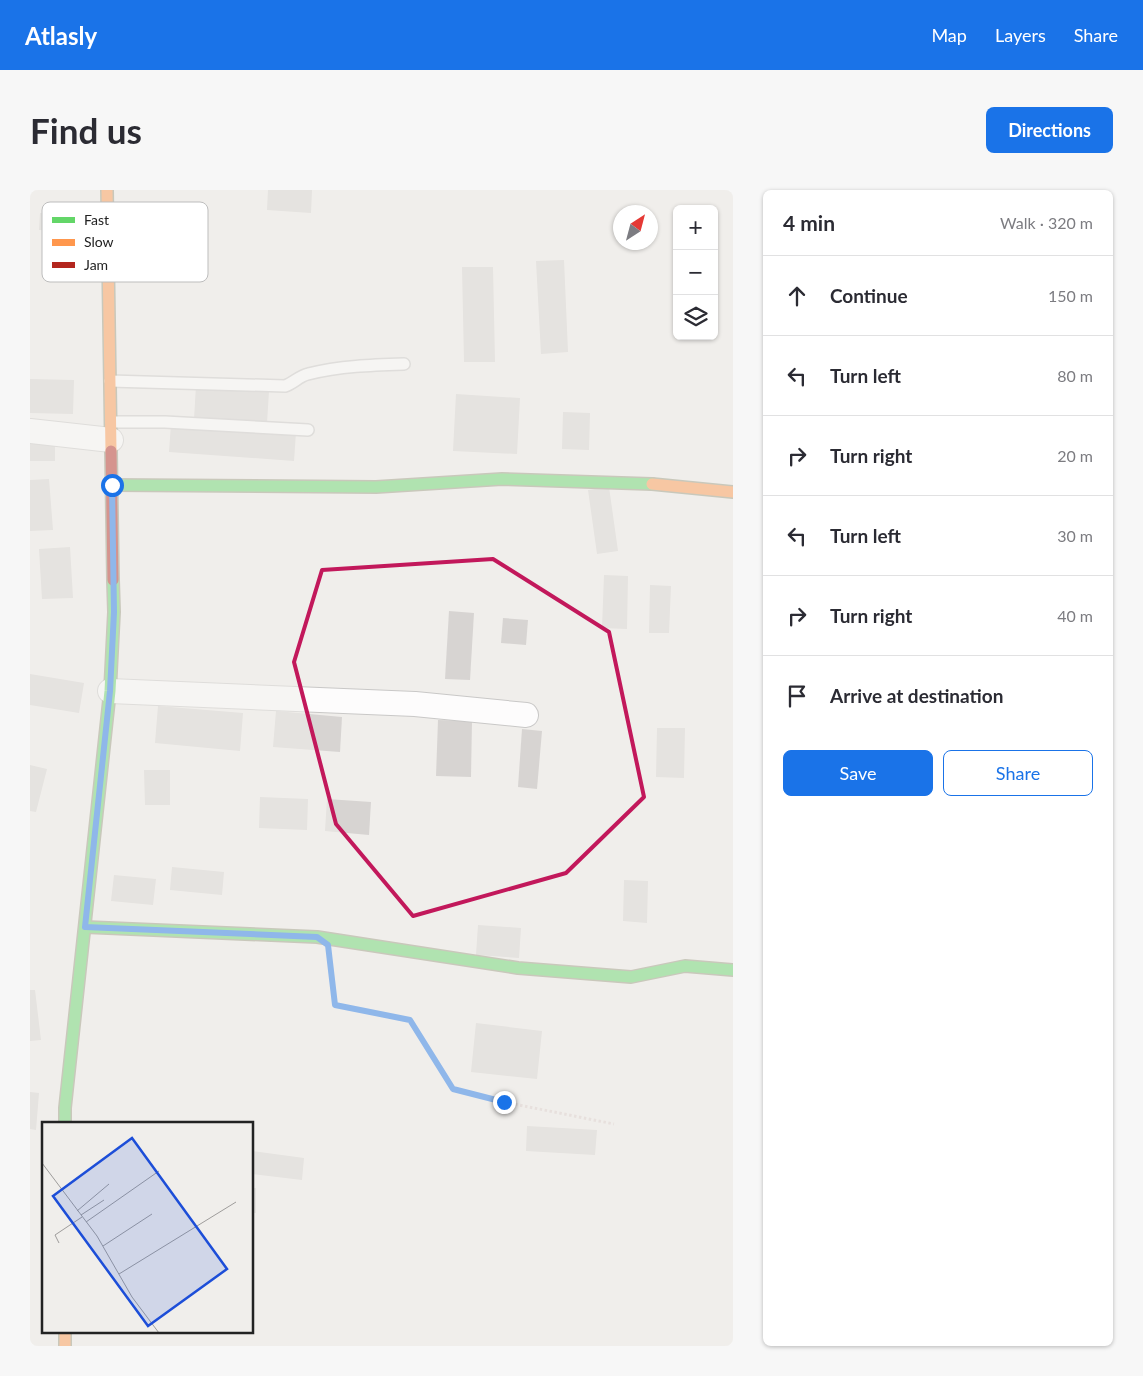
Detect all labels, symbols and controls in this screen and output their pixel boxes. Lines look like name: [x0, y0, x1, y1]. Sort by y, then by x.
text: Atlasly: [25, 21, 97, 50]
text: Map: [931, 24, 967, 46]
text: Layers: [995, 24, 1046, 46]
text: Share: [1074, 24, 1118, 46]
button: Directions: [986, 107, 1113, 153]
text: Find us: [30, 109, 142, 151]
legend: [42, 202, 208, 282]
north arrow: [613, 205, 658, 250]
map controls: [673, 205, 718, 340]
button: +: [673, 205, 718, 250]
text: 4 min: [783, 210, 835, 235]
text: Fast: [84, 211, 109, 228]
text: Walk · 320 m: [1000, 213, 1093, 232]
text: Slow: [84, 233, 114, 250]
button: −: [673, 250, 718, 295]
text: Jam: [84, 256, 108, 273]
icon: ahead: [783, 282, 811, 310]
text: Continue: [830, 284, 908, 307]
text: 150 m: [1048, 286, 1093, 305]
button: layers: [673, 295, 718, 340]
icon: left: [783, 362, 811, 390]
text: Turn left: [830, 364, 901, 387]
text: 80 m: [1057, 366, 1093, 385]
icon: right: [783, 442, 811, 470]
text: Turn right: [830, 444, 912, 467]
text: 20 m: [1057, 446, 1093, 465]
route start: [101, 474, 124, 497]
icon: left: [783, 522, 811, 550]
text: Turn left: [830, 524, 901, 547]
text: 30 m: [1057, 526, 1093, 545]
icon: right: [783, 602, 811, 630]
text: Turn right: [830, 604, 912, 627]
text: 40 m: [1057, 606, 1093, 625]
icon: arrive: [783, 682, 811, 710]
text: Arrive at destination: [830, 684, 1003, 707]
button: Save: [783, 750, 933, 796]
button: Share: [943, 750, 1093, 796]
route end: [493, 1091, 516, 1114]
inset map: [42, 1122, 254, 1334]

